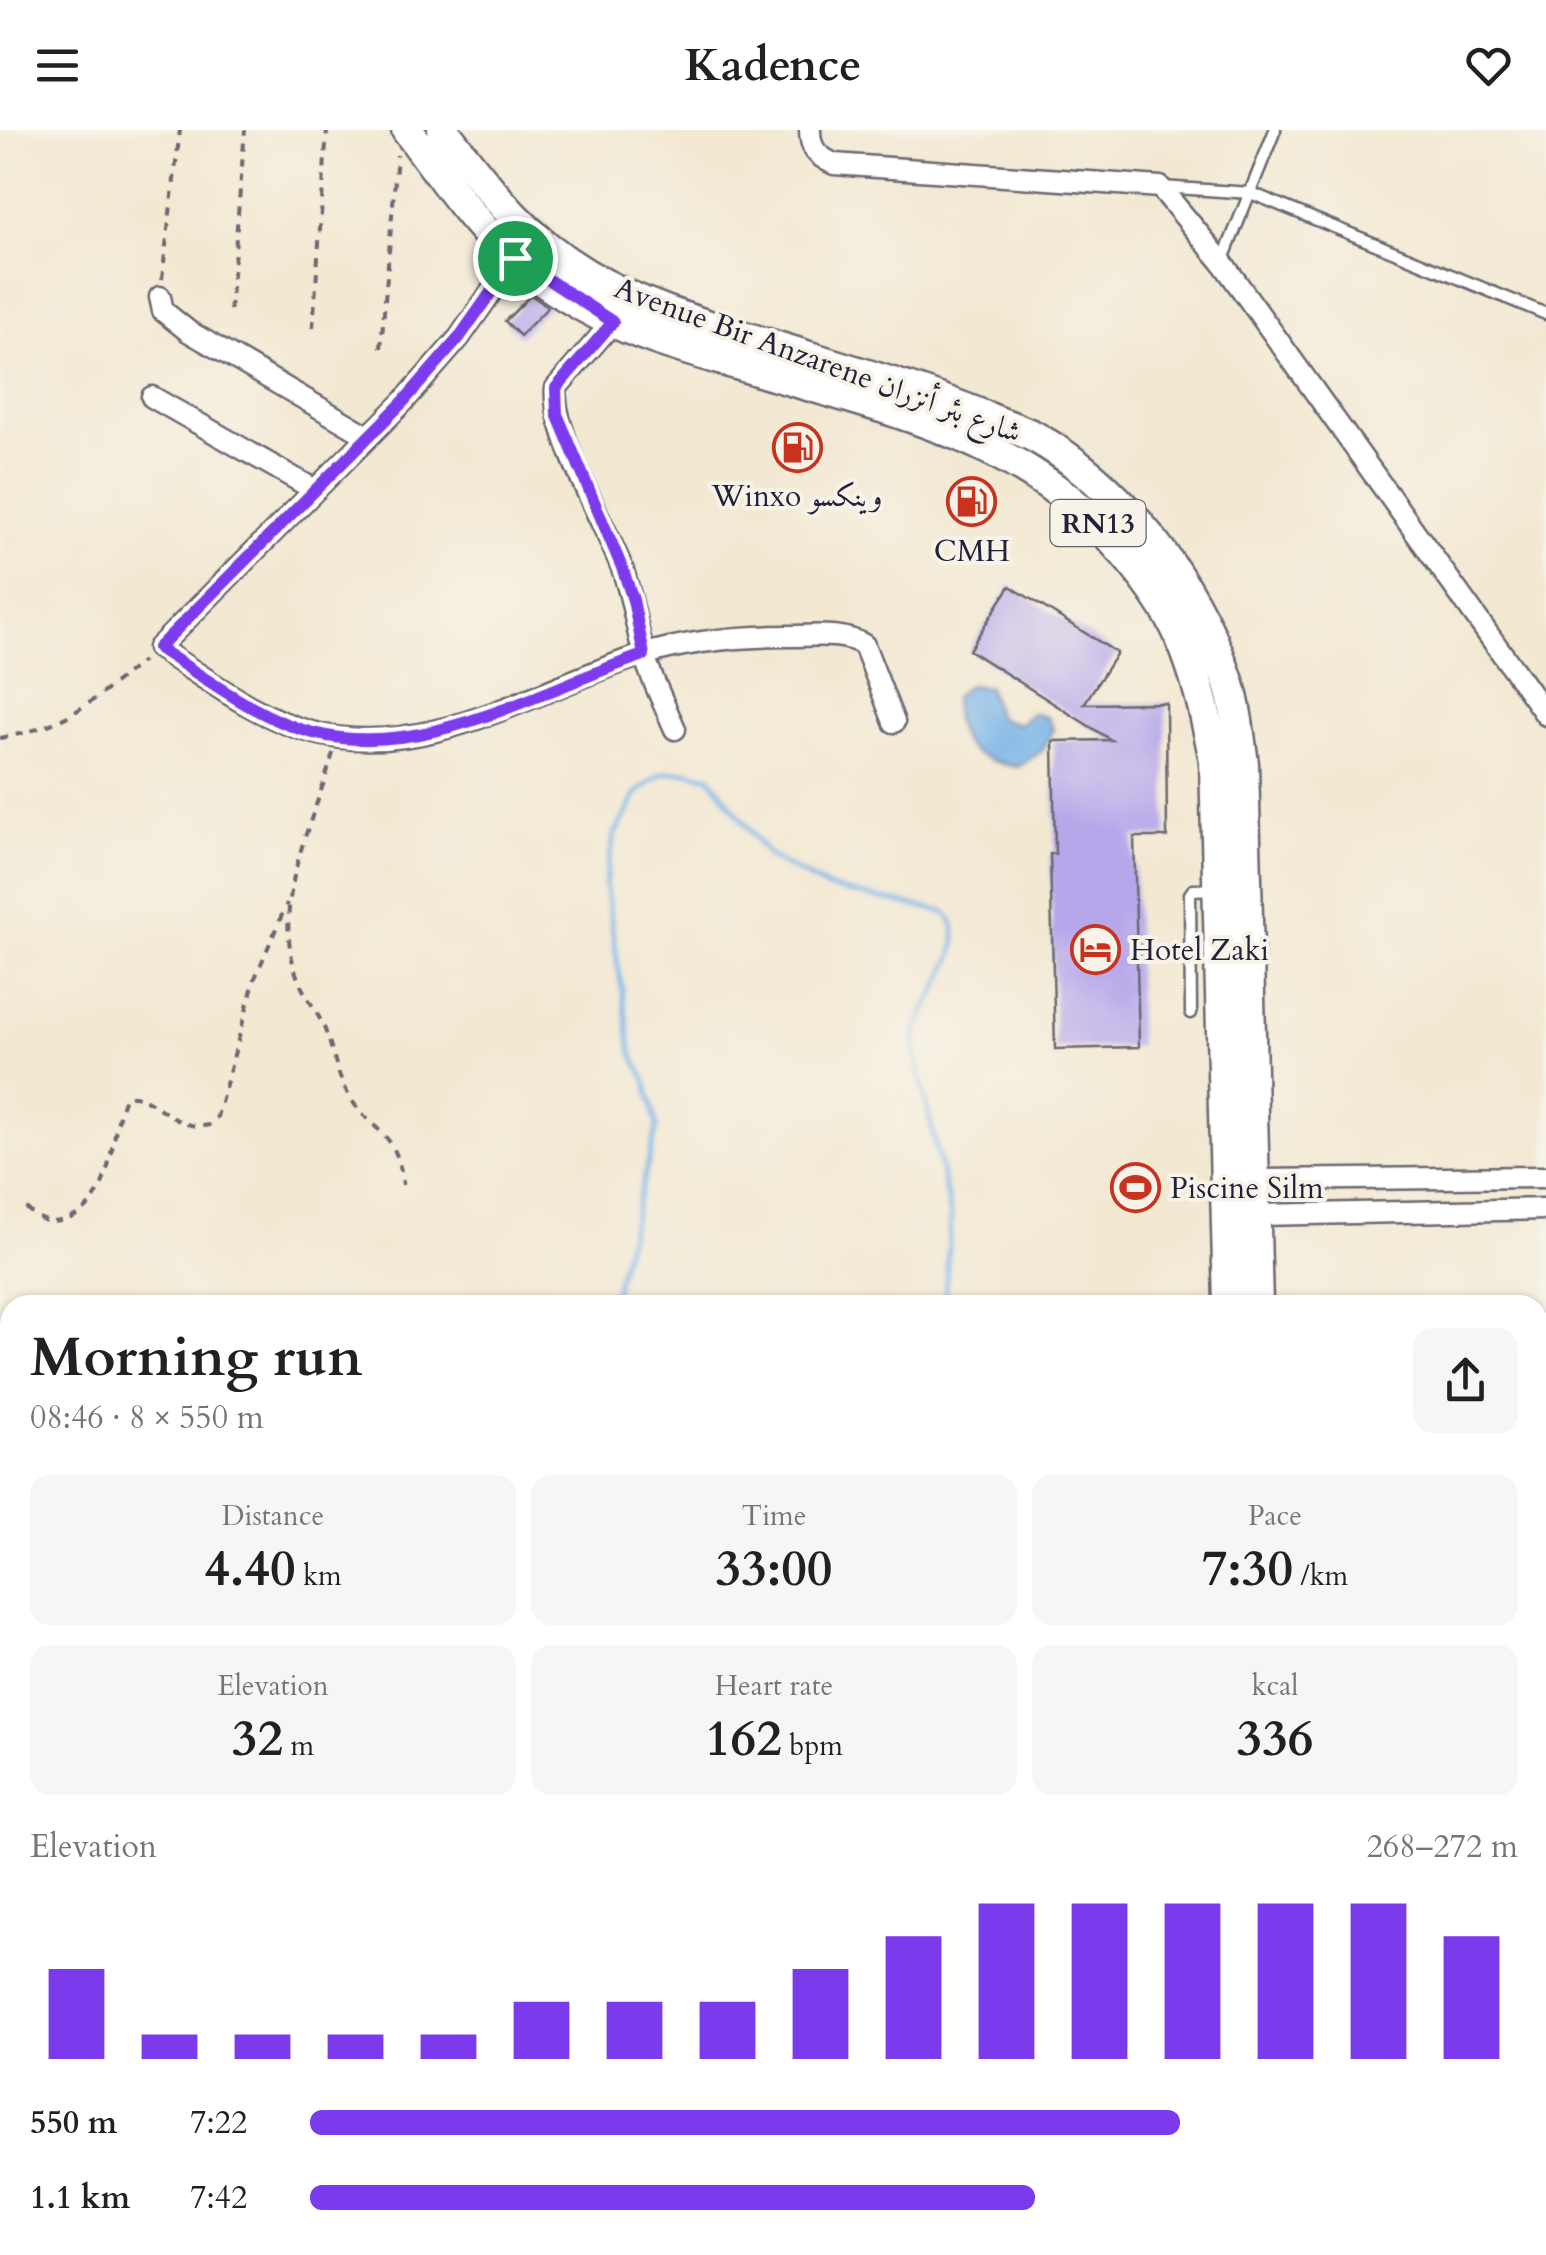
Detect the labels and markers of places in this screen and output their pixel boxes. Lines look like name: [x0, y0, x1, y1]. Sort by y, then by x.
pin: [473, 216, 558, 301]
fuel station icon: Winxo وينكسو: [771, 421, 823, 473]
place label: Winxo وينكسو: [710, 476, 883, 517]
fuel station icon: CMH: [946, 476, 998, 528]
place label: CMH: [934, 531, 1010, 572]
hotel icon: Hotel Zaki: [1069, 924, 1121, 976]
place label: Hotel Zaki: [1130, 930, 1269, 971]
sports icon: Piscine Silm: [1109, 1162, 1161, 1214]
place label: Piscine Silm: [1170, 1168, 1324, 1209]

